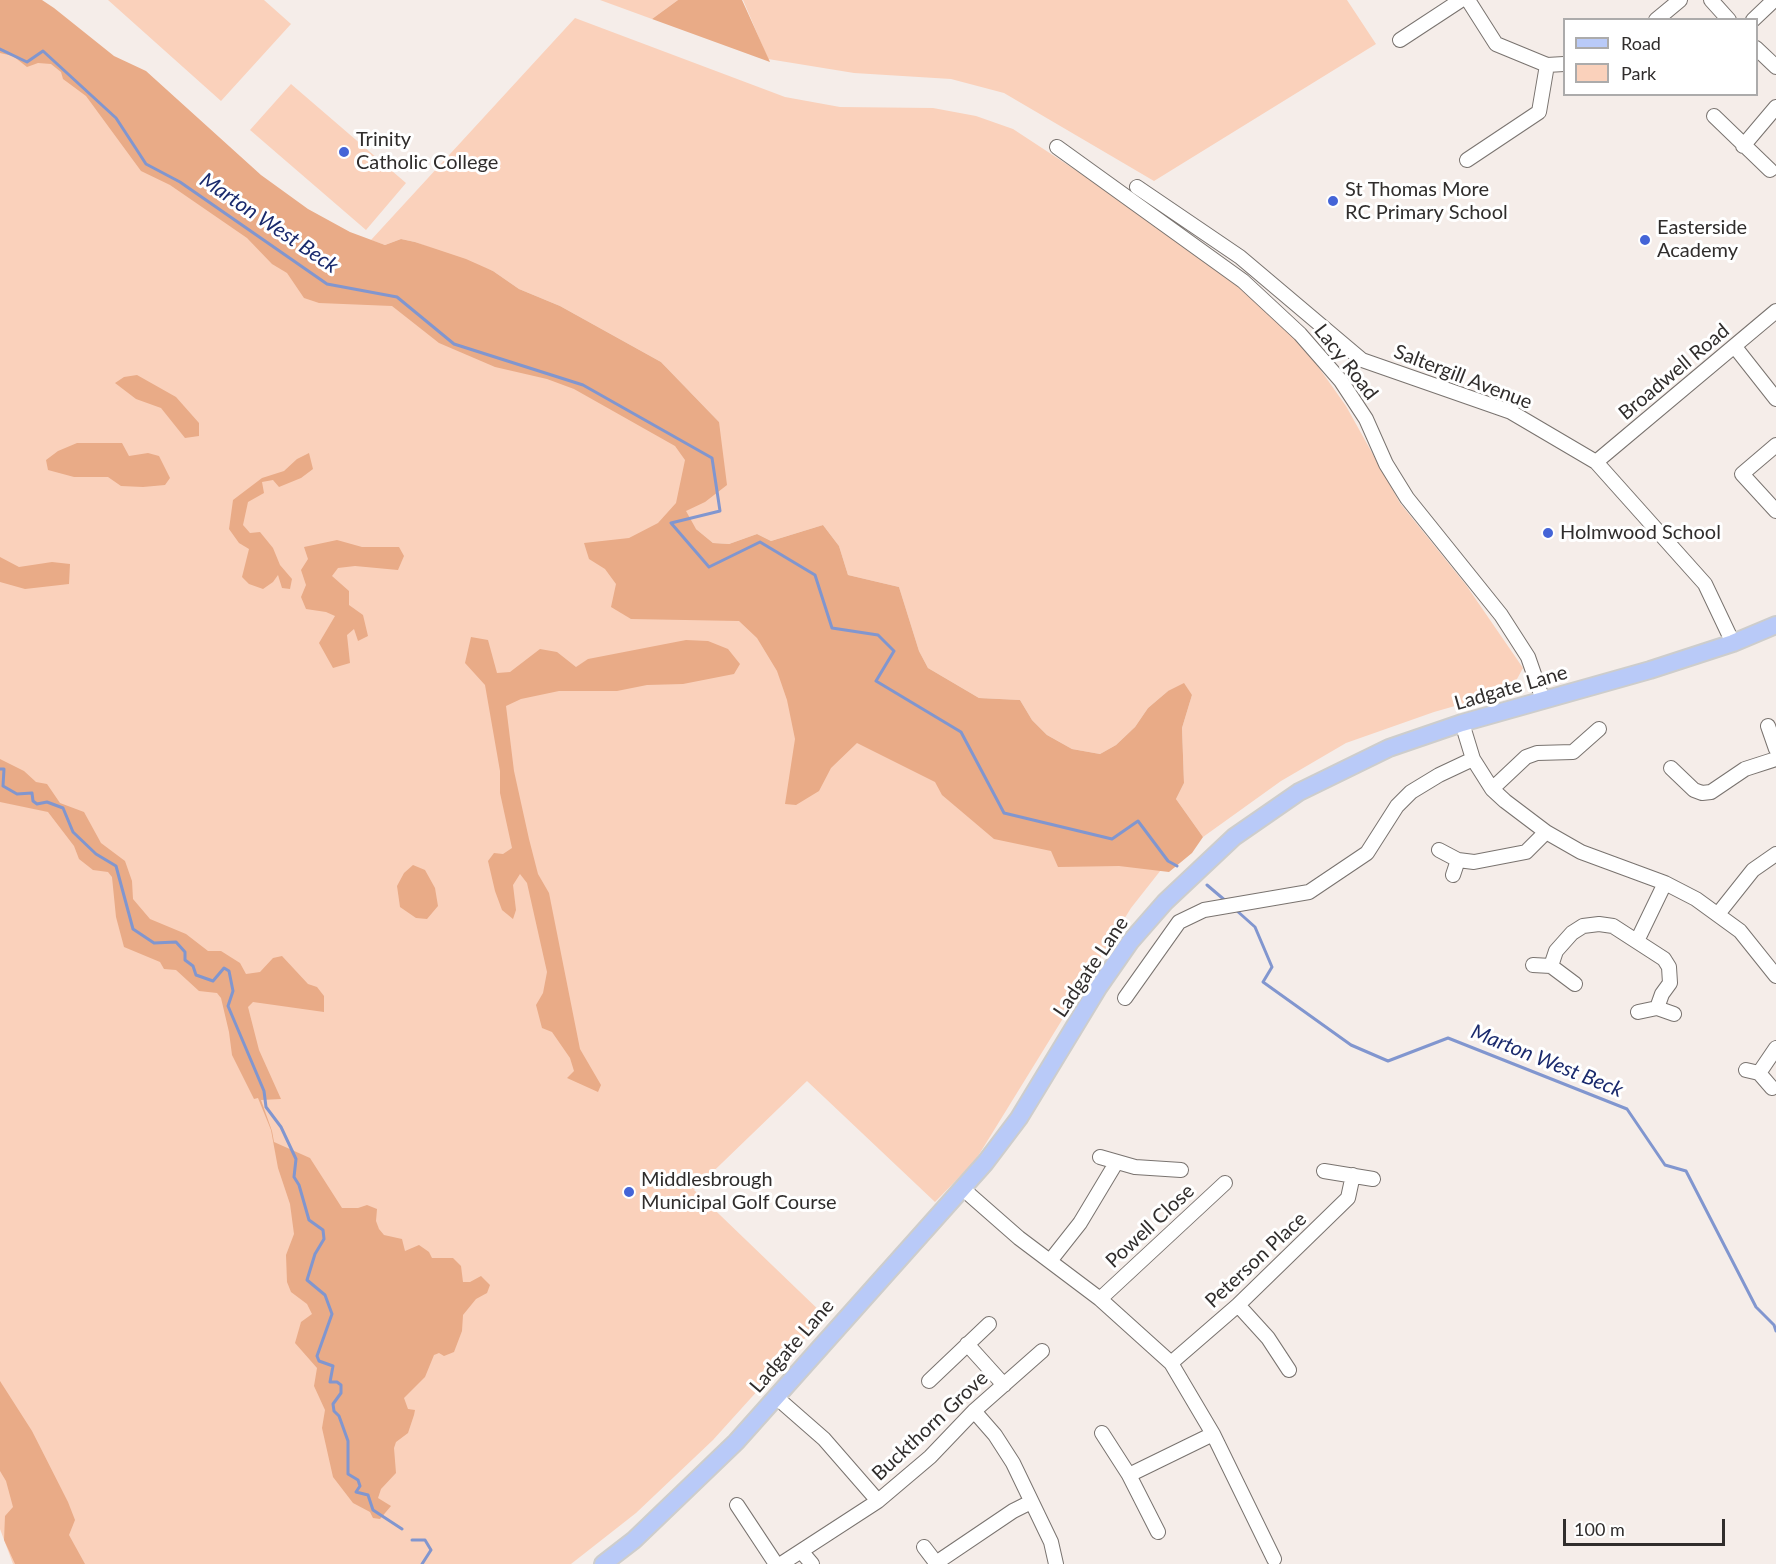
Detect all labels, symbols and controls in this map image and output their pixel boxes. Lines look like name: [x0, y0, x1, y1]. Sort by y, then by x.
legend: [1563, 18, 1758, 96]
text: Road: [1621, 32, 1661, 54]
text: Park: [1621, 62, 1656, 84]
place label: Trinity Catholic College: [356, 128, 498, 175]
marker: Trinity Catholic College: [337, 145, 351, 159]
water label: Marton West Beck: [195, 167, 343, 279]
place label: St Thomas More RC Primary School: [1345, 178, 1508, 225]
marker: St Thomas More RC Primary School: [1326, 194, 1340, 208]
place label: Easterside Academy: [1657, 216, 1747, 263]
marker: Easterside Academy: [1638, 233, 1652, 247]
street label: Lacy Road: [1309, 319, 1383, 405]
street label: Broadwell Road: [1614, 319, 1734, 425]
street label: Saltergill Avenue: [1391, 340, 1535, 414]
place label: Holmwood School: [1560, 521, 1721, 545]
marker: Holmwood School: [1541, 526, 1555, 540]
street label: Ladgate Lane: [1452, 660, 1570, 716]
street label: Ladgate Lane: [1049, 912, 1133, 1022]
water label: Marton West Beck: [1467, 1019, 1627, 1103]
place label: Middlesbrough Municipal Golf Course: [641, 1168, 837, 1215]
street label: Powell Close: [1101, 1179, 1199, 1273]
marker: Middlesbrough Municipal Golf Course: [622, 1185, 636, 1199]
street label: Peterson Place: [1200, 1207, 1312, 1313]
street label: Ladgate Lane: [745, 1294, 839, 1398]
street label: Buckthorn Grove: [867, 1366, 993, 1486]
scale bar: [1566, 1507, 1728, 1545]
text: 100 m: [1574, 1518, 1625, 1540]

